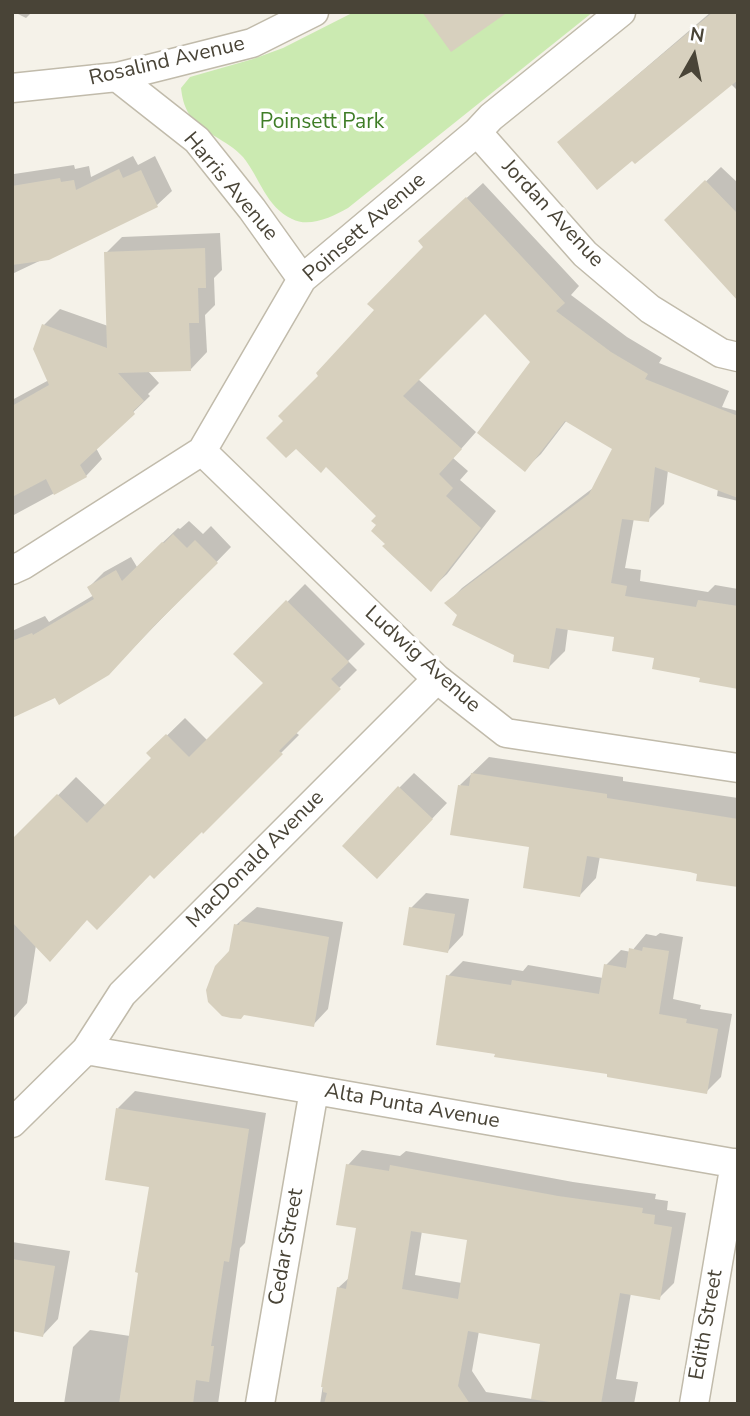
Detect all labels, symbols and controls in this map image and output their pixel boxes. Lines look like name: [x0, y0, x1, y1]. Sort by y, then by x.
north arrow: [659, 21, 729, 91]
text: N: [688, 21, 706, 49]
street label: Rosalind Avenue: [87, 32, 247, 92]
park label: Poinsett Park: [260, 110, 384, 136]
street label: Harris Avenue: [177, 128, 283, 246]
street label: Jordan Avenue: [496, 155, 608, 273]
street label: Poinsett Avenue: [299, 168, 431, 288]
street label: Ludwig Avenue: [359, 601, 485, 719]
street label: MacDonald Avenue: [182, 786, 330, 934]
street label: Alta Punta Avenue: [322, 1079, 502, 1135]
street label: Cedar Street: [264, 1187, 310, 1307]
street label: Edith Street: [685, 1268, 729, 1382]

